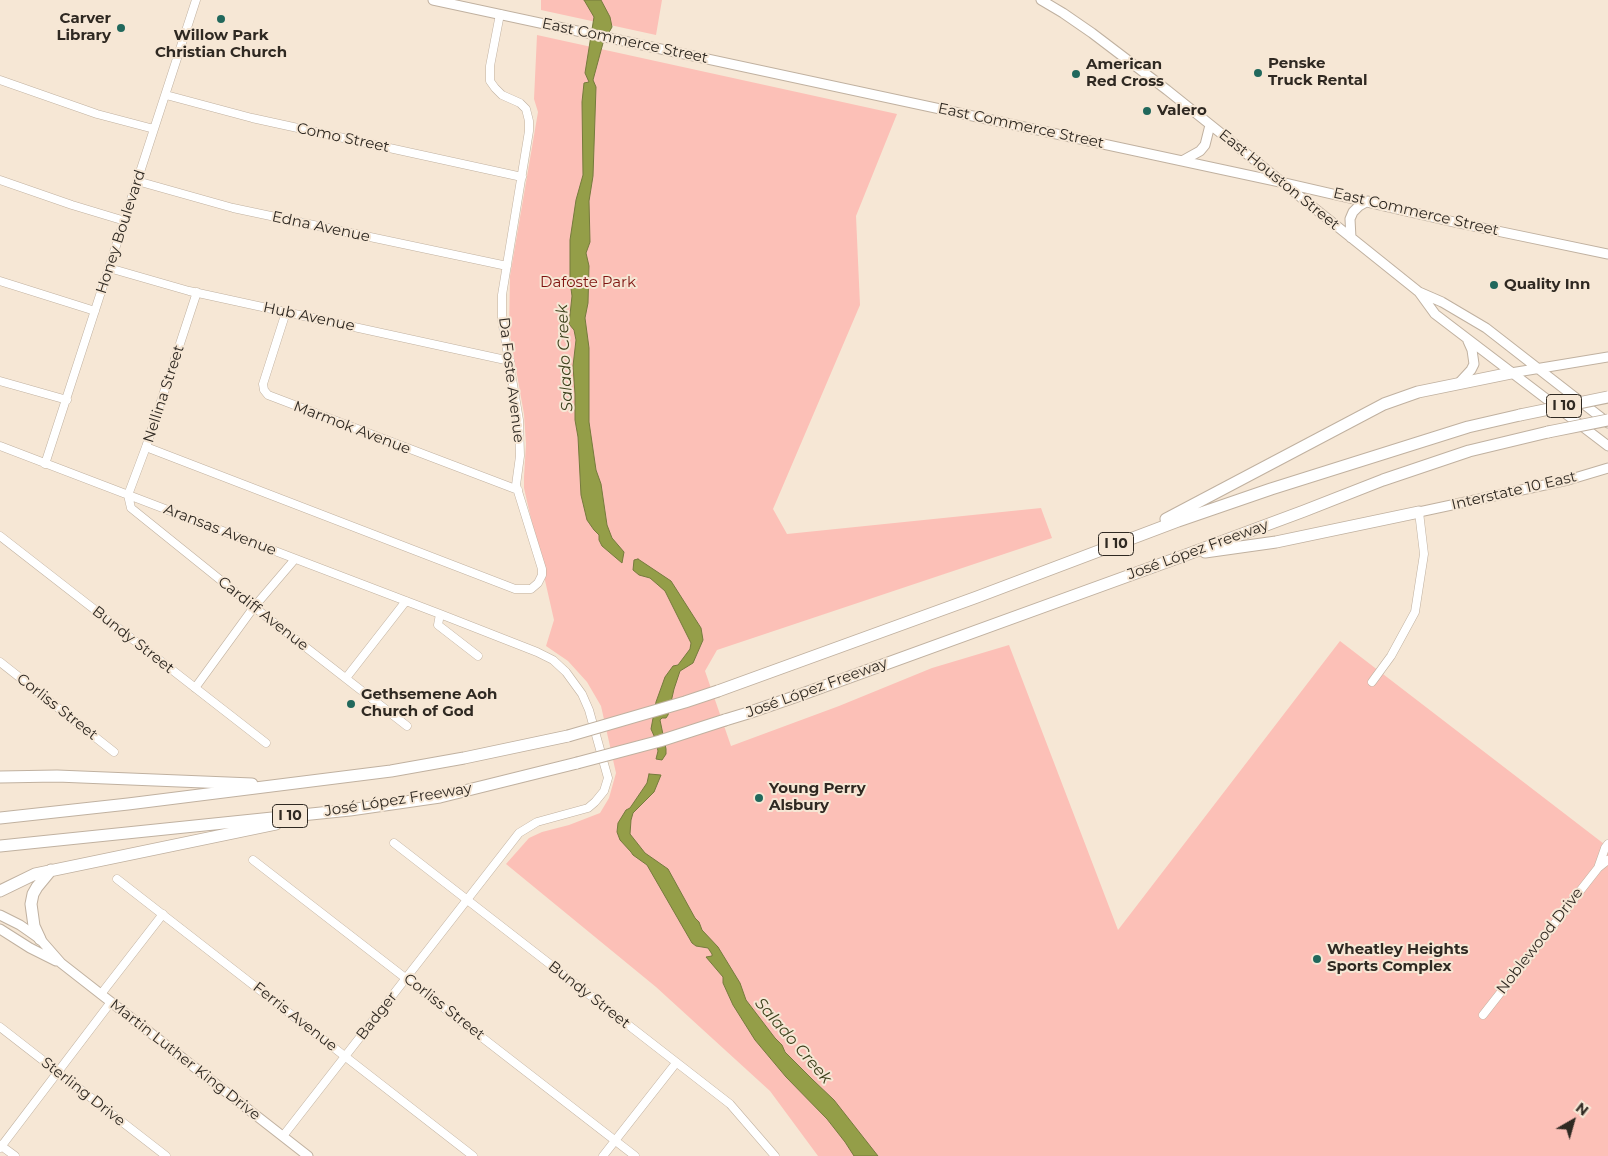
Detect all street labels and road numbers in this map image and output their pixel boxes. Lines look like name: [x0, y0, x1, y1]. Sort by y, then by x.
street label: East Commerce Street: [540, 15, 710, 67]
street label: East Commerce Street: [936, 100, 1106, 152]
street label: Como Street: [295, 119, 391, 157]
street label: East Houston Street: [1215, 126, 1343, 234]
street label: Honey Boulevard: [92, 168, 150, 296]
street label: East Commerce Street: [1332, 184, 1500, 240]
street label: Edna Avenue: [270, 208, 372, 246]
street label: Hub Avenue: [262, 299, 356, 335]
street label: Da Foste Avenue: [494, 316, 528, 444]
street label: Nellina Street: [140, 343, 188, 445]
road number: I 10: [1546, 394, 1582, 418]
street label: Marmok Avenue: [291, 397, 413, 459]
street label: Interstate 10 East: [1450, 468, 1578, 514]
street label: Aransas Avenue: [161, 500, 279, 560]
street label: José López Freeway: [1125, 516, 1271, 584]
road number: I 10: [1098, 532, 1134, 556]
street label: Cardiff Avenue: [214, 573, 312, 655]
street label: Bundy Street: [88, 602, 178, 678]
street label: José López Freeway: [744, 654, 890, 722]
street label: Corliss Street: [13, 670, 101, 744]
street label: José López Freeway: [323, 779, 473, 821]
road number: I 10: [272, 804, 308, 828]
street label: Noblewood Drive: [1493, 884, 1587, 998]
street label: Bundy Street: [544, 957, 634, 1033]
street label: Corliss Street: [400, 970, 488, 1044]
street label: Ferris Avenue: [249, 979, 341, 1055]
street label: Badger: [353, 989, 401, 1043]
street label: Martin Luther King Drive: [106, 996, 264, 1124]
street label: Sterling Drive: [37, 1054, 129, 1130]

